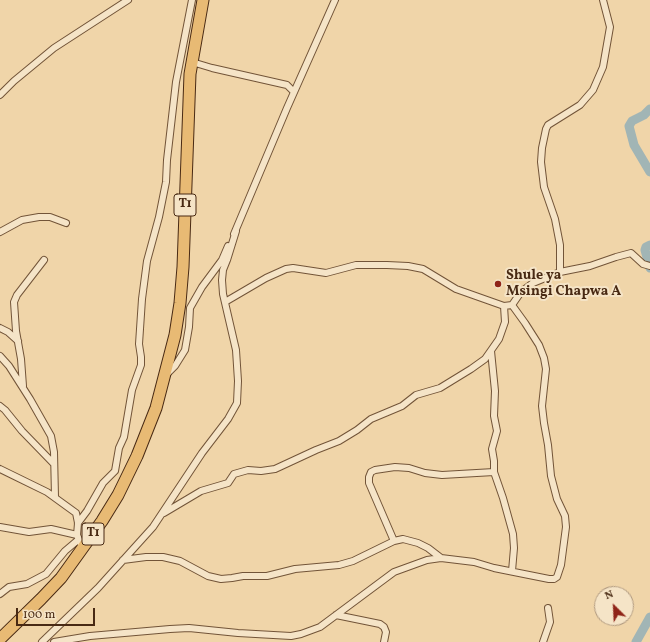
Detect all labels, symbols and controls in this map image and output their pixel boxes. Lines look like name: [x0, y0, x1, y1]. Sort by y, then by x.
road number: T1: [174, 194, 196, 216]
place label: Shule ya Msingi Chapwa A: [506, 268, 621, 300]
marker: Shule ya Msingi Chapwa A: [493, 279, 503, 289]
road number: T1: [82, 523, 104, 545]
north arrow: [594, 586, 634, 626]
text: N: [603, 587, 616, 604]
scale bar: [18, 600, 97, 626]
text: 100 m: [23, 607, 55, 623]

